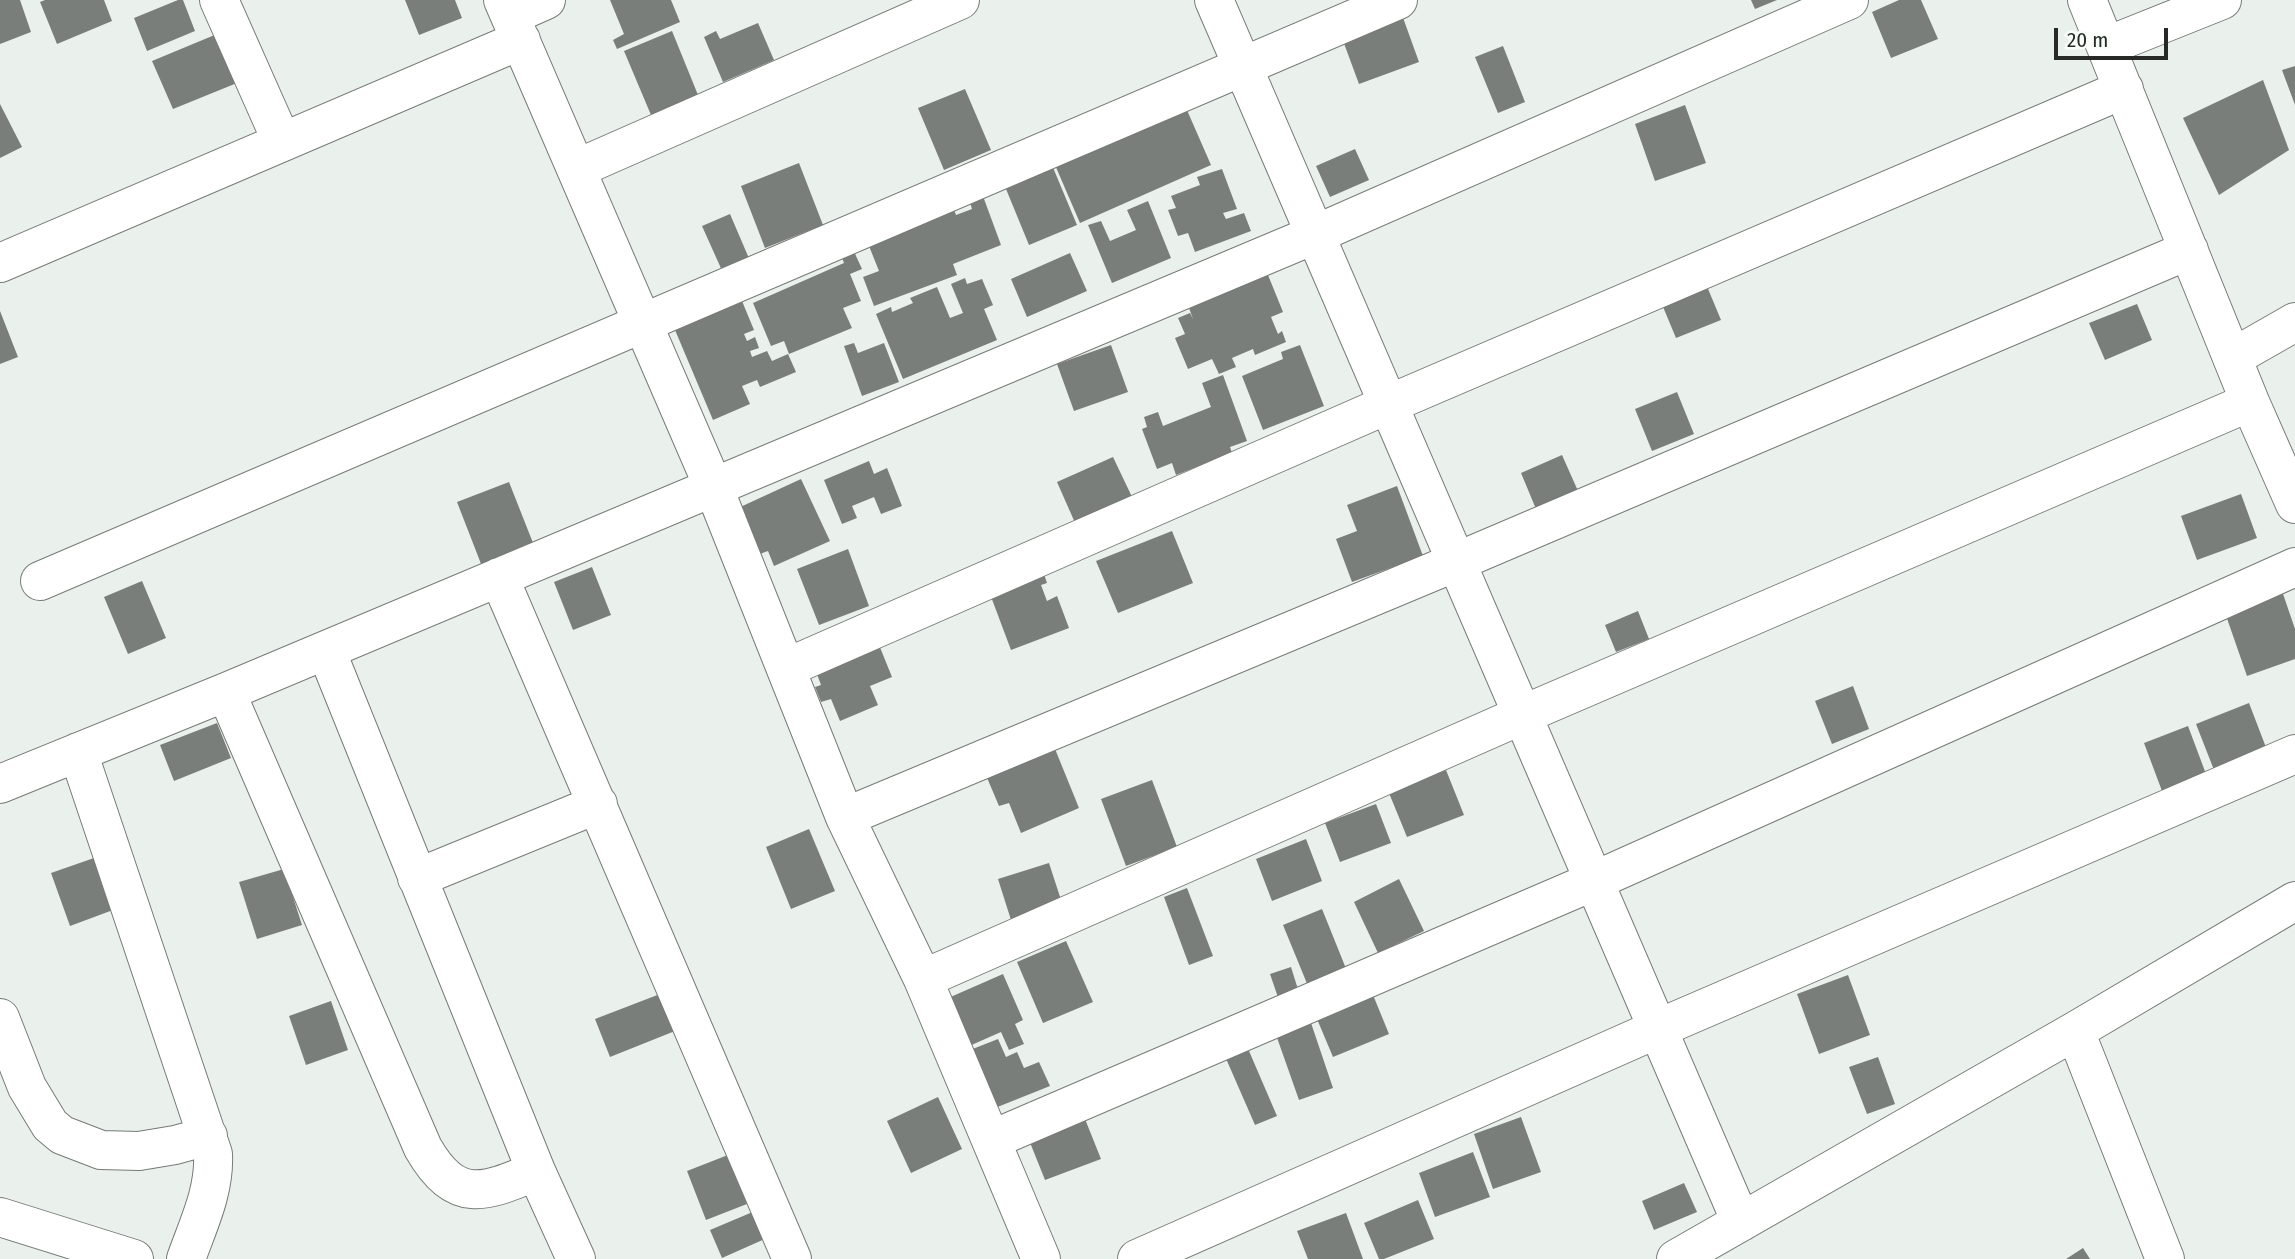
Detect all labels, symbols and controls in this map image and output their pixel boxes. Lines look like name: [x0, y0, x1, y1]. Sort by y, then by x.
scale bar: [2057, 14, 2171, 58]
text: 20 m: [2067, 27, 2108, 53]

